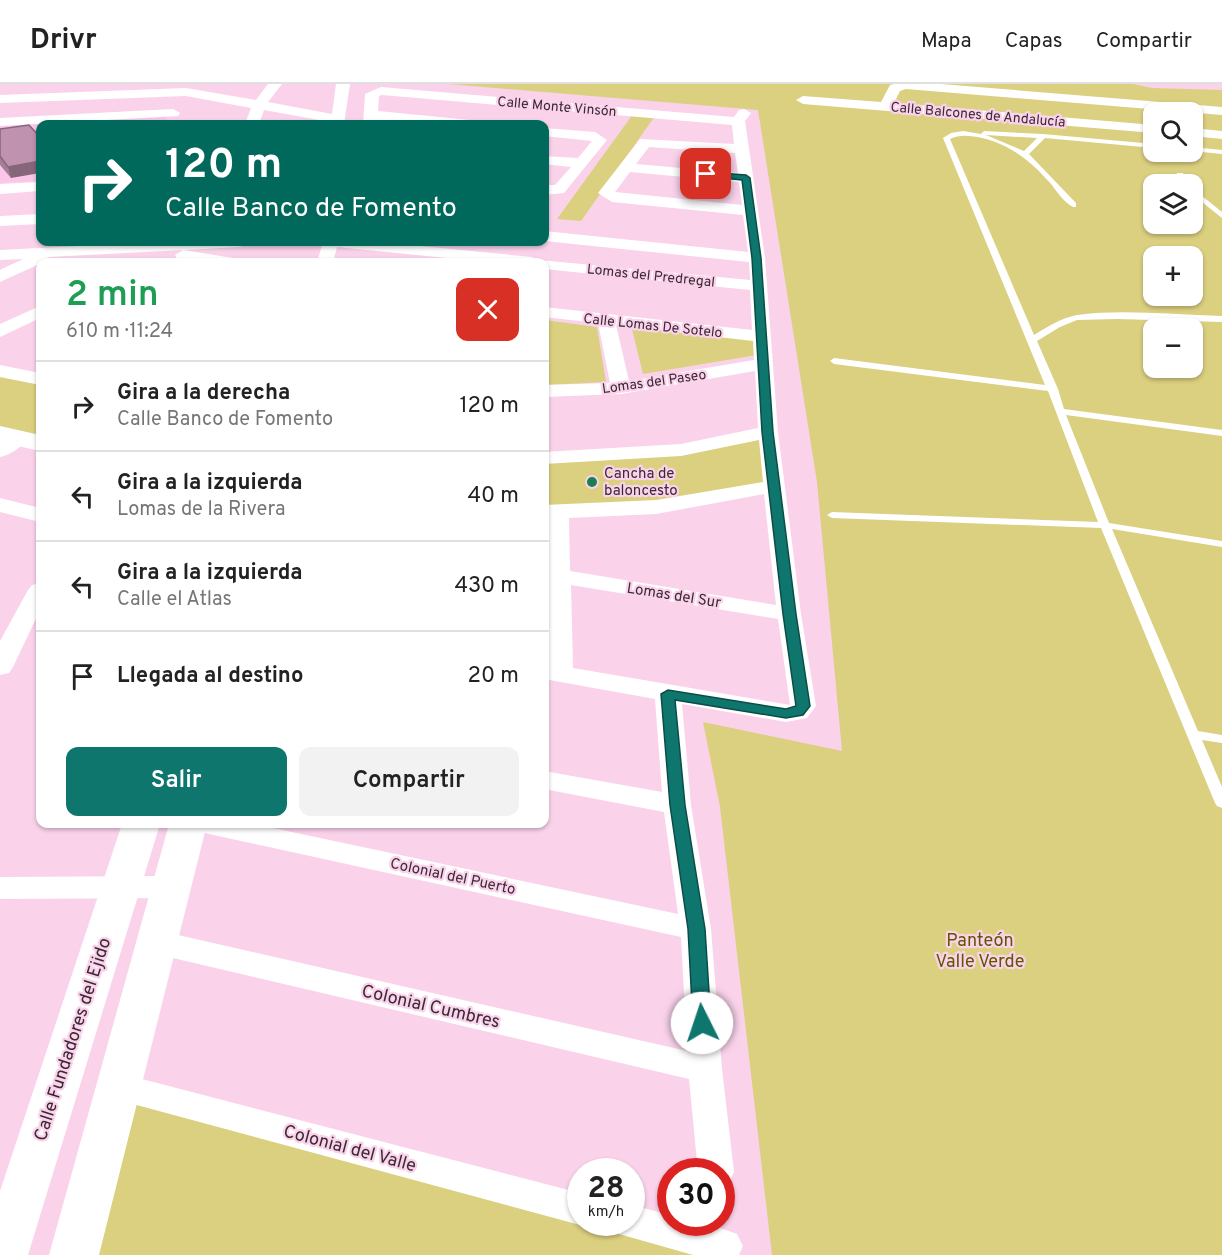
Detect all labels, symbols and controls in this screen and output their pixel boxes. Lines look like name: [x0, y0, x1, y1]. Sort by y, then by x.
text: Drivr: [30, 23, 97, 59]
text: Mapa: [921, 28, 972, 55]
text: Capas: [1005, 28, 1063, 55]
text: Compartir: [1096, 28, 1192, 55]
street label: Calle Monte Vinsón: [497, 94, 617, 121]
street label: Calle Balcones de Andalucía: [890, 99, 1066, 132]
map controls: [1143, 102, 1203, 378]
button: search: [1143, 102, 1203, 162]
text: 120 m: [165, 140, 282, 193]
icon: right: [66, 144, 144, 222]
pin: [680, 148, 731, 199]
icon: arrive: [689, 157, 722, 190]
button: layers: [1143, 174, 1203, 234]
text: Calle Banco de Fomento: [165, 192, 457, 226]
button: +: [1143, 246, 1203, 306]
street label: Lomas del Predregal: [586, 261, 716, 292]
text: 2 min: [66, 273, 159, 319]
button: close: [456, 278, 519, 341]
street label: Calle Lomas De Sotelo: [583, 311, 723, 342]
button: −: [1143, 318, 1203, 378]
text: 610 m · 11:24: [66, 319, 173, 345]
street label: Lomas del Paseo: [601, 367, 708, 398]
text: Gira a la derecha: [117, 380, 290, 407]
icon: right: [66, 390, 99, 423]
text: 120 m: [459, 393, 519, 420]
text: Calle Banco de Fomento: [117, 407, 333, 433]
place label: Cancha de baloncesto: [604, 465, 678, 501]
text: Gira a la izquierda: [117, 470, 303, 497]
marker: Cancha de baloncesto: [585, 475, 599, 489]
icon: left: [66, 480, 99, 513]
text: 40 m: [467, 483, 519, 510]
text: Lomas de la Rivera: [117, 497, 285, 523]
text: Gira a la izquierda: [117, 560, 303, 587]
icon: left: [66, 570, 99, 603]
text: 430 m: [454, 573, 519, 600]
street label: Lomas del Sur: [625, 580, 722, 613]
text: Calle el Atlas: [117, 587, 232, 613]
icon: arrive: [66, 660, 99, 693]
text: Llegada al destino: [117, 663, 303, 690]
text: 20 m: [468, 663, 519, 690]
button: Salir: [66, 747, 287, 816]
button: Compartir: [299, 747, 519, 816]
street label: Colonial del Puerto: [388, 855, 517, 900]
park label: Panteón Valle Verde: [936, 930, 1024, 974]
street label: Calle Fundadores del Ejido: [30, 935, 117, 1144]
street label: Colonial Cumbres: [359, 980, 502, 1035]
position arrow: [670, 991, 734, 1055]
street label: Colonial del Valle: [281, 1121, 419, 1178]
speed limit sign: 30: [657, 1158, 735, 1236]
text: 28: [587, 1171, 625, 1208]
text: km/h: [588, 1203, 624, 1222]

